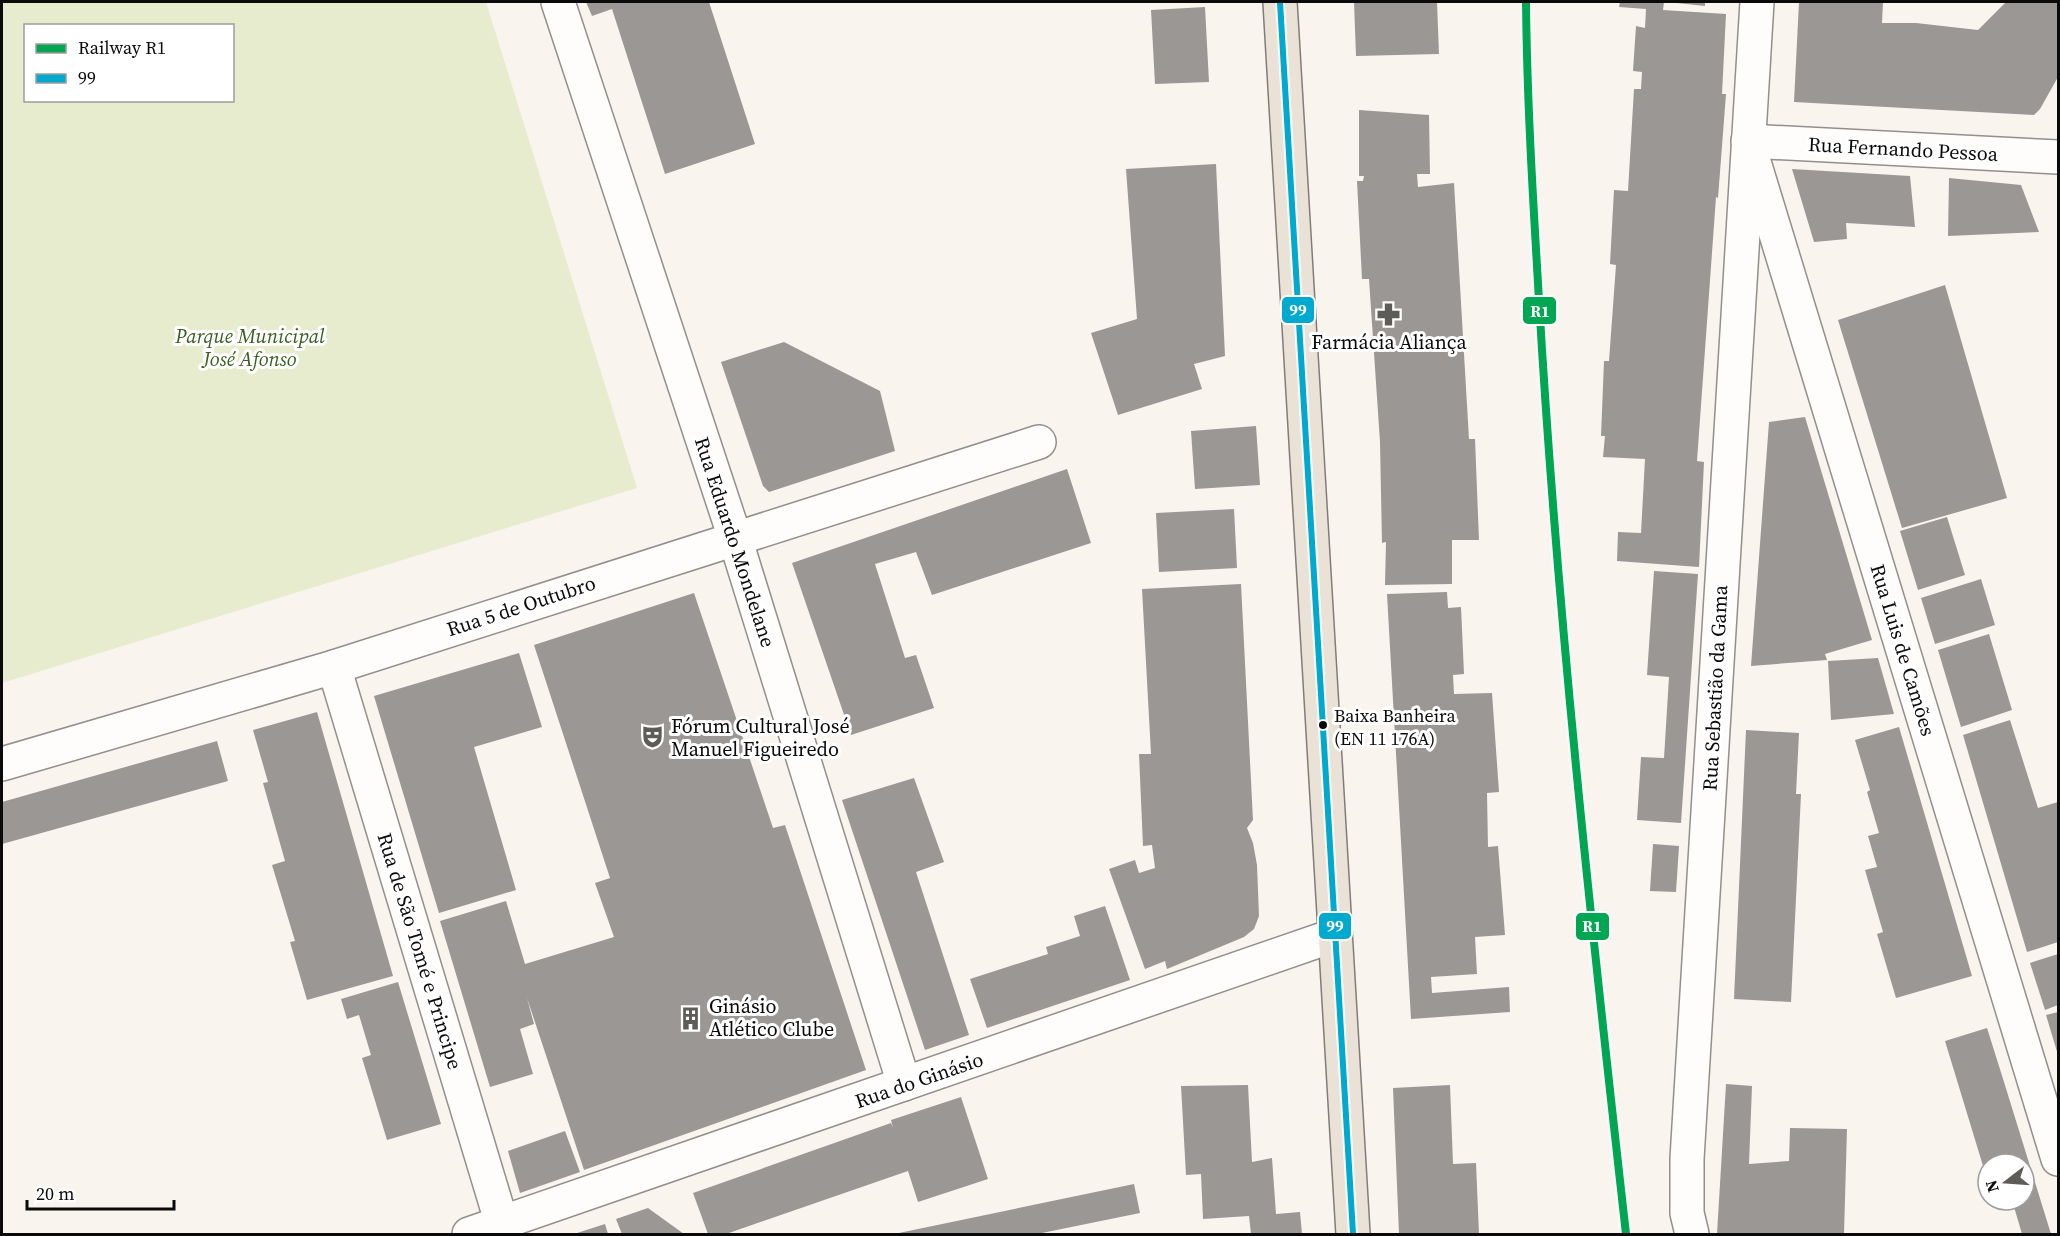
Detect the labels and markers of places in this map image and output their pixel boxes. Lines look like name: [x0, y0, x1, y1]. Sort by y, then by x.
pharmacy icon: Farmácia Aliança: [1376, 302, 1402, 328]
place label: Farmácia Aliança: [1311, 328, 1468, 356]
place label: Baixa Banheira (EN 11 176A): [1334, 703, 1456, 751]
place label: Fórum Cultural José Manuel Figueiredo: [671, 712, 850, 763]
marker: Baixa Banheira (EN 11 176A): [1317, 719, 1329, 731]
theatre icon: Fórum Cultural José Manuel Figueiredo: [640, 724, 666, 750]
place label: Ginásio Atlético Clube: [709, 992, 834, 1043]
building icon: Ginásio Atlético Clube: [678, 1005, 704, 1031]

